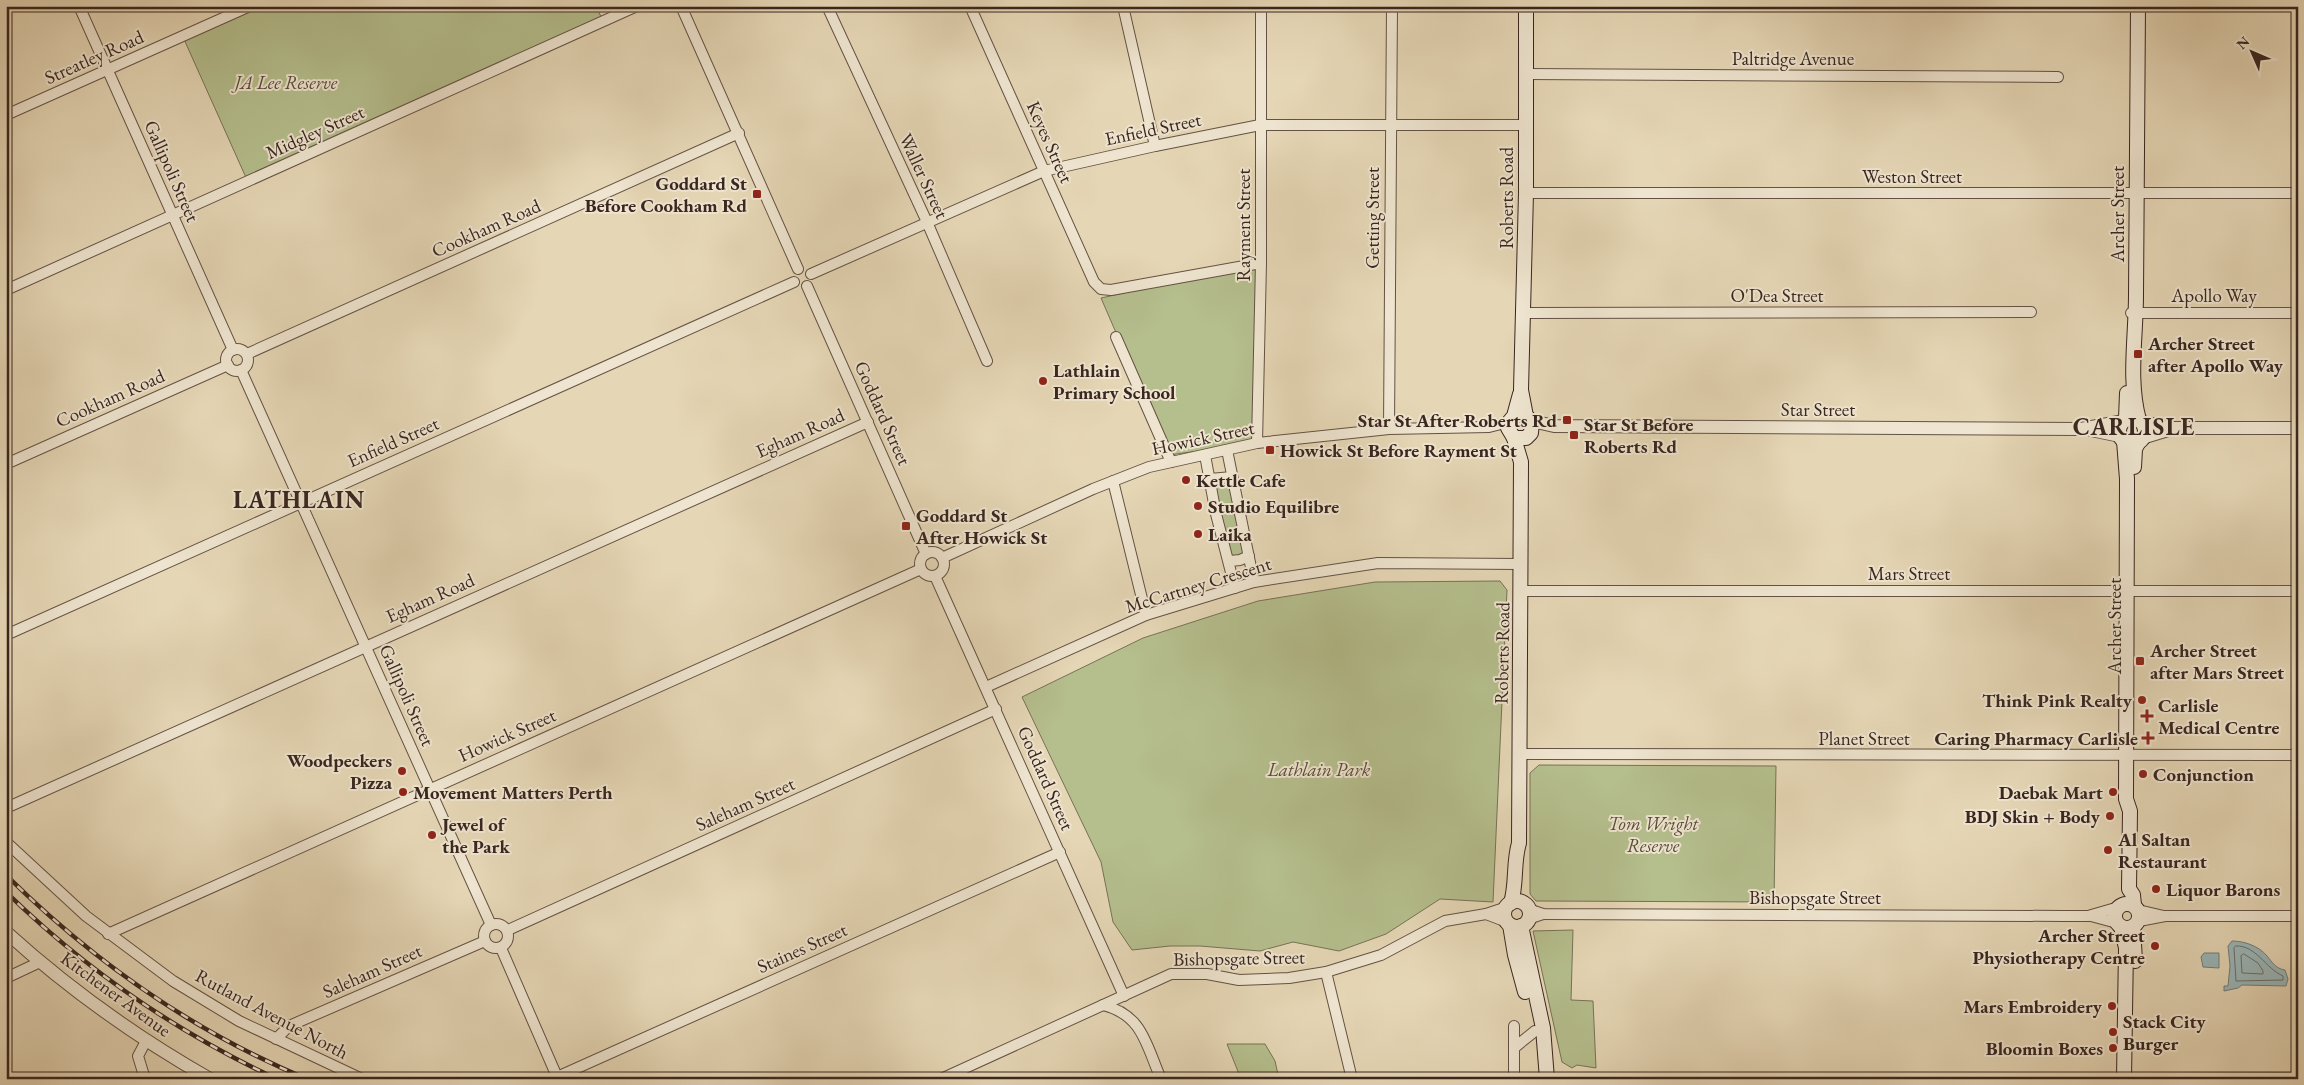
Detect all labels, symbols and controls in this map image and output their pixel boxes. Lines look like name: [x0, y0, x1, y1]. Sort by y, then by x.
street label: Streatley Road: [41, 24, 148, 90]
north arrow: [2226, 28, 2276, 78]
text: N: [2232, 32, 2254, 53]
street label: Paltridge Avenue: [1732, 46, 1854, 71]
park label: JA Lee Reserve: [231, 70, 338, 95]
street label: Keyes Street: [1021, 97, 1079, 187]
street label: Midgley Street: [262, 99, 368, 165]
street label: Enfield Street: [1103, 107, 1203, 151]
street label: Gallipoli Street: [138, 116, 206, 226]
street label: Waller Street: [893, 129, 955, 223]
street label: Roberts Road: [1494, 147, 1519, 249]
street label: Weston Street: [1862, 164, 1962, 189]
street label: Archer Street: [2105, 166, 2130, 263]
street label: Getting Street: [1360, 167, 1385, 269]
street label: Rayment Street: [1231, 168, 1256, 282]
place label: Goddard St Before Cookham Rd: [585, 171, 747, 218]
marker: Goddard St Before Cookham Rd: [751, 188, 763, 200]
street label: Cookham Road: [428, 193, 545, 263]
street label: O'Dea Street: [1730, 283, 1824, 308]
street label: Apollo Way: [2170, 283, 2258, 308]
place label: Archer Street after Apollo Way: [2147, 331, 2284, 378]
marker: Archer Street after Apollo Way: [2132, 348, 2144, 360]
street label: Goddard Street: [849, 357, 917, 469]
place label: Lathlain Primary School: [1053, 358, 1176, 405]
street label: Cookham Road: [52, 363, 169, 433]
marker: Lathlain Primary School: [1037, 375, 1049, 387]
street label: Star Street: [1781, 397, 1855, 422]
street label: Egham Road: [752, 402, 849, 464]
place label: Star St After Roberts Rd: [1358, 408, 1557, 433]
street label: Enfield Street: [343, 411, 443, 473]
district label: CARLISLE: [2073, 411, 2195, 442]
place label: Star St Before Roberts Rd: [1584, 412, 1694, 459]
marker: Star St After Roberts Rd: [1561, 414, 1573, 426]
street label: Howick Street: [1149, 415, 1257, 461]
marker: Star St Before Roberts Rd: [1568, 429, 1580, 441]
place label: Howick St Before Rayment St: [1280, 438, 1517, 463]
marker: Howick St Before Rayment St: [1264, 444, 1276, 456]
place label: Kettle Cafe: [1196, 468, 1286, 493]
marker: Kettle Cafe: [1180, 474, 1192, 486]
district label: LATHLAIN: [233, 484, 365, 515]
place label: Studio Equilibre: [1208, 494, 1339, 519]
marker: Studio Equilibre: [1192, 500, 1204, 512]
place label: Goddard St After Howick St: [915, 503, 1047, 550]
marker: Goddard St After Howick St: [900, 520, 912, 532]
place label: Laika: [1208, 522, 1252, 547]
marker: Laika: [1192, 528, 1204, 540]
street label: McCartney Crescent: [1122, 551, 1274, 619]
street label: Mars Street: [1868, 561, 1950, 586]
street label: Egham Road: [382, 567, 479, 629]
street label: Archer Street: [2102, 578, 2127, 675]
street label: Roberts Road: [1489, 601, 1515, 704]
place label: Archer Street after Mars Street: [2149, 638, 2284, 685]
street label: Gallipoli Street: [373, 640, 441, 750]
marker: Archer Street after Mars Street: [2134, 655, 2146, 667]
place label: Think Pink Realty: [1982, 688, 2133, 713]
place label: Carlisle Medical Centre: [2158, 693, 2279, 740]
marker: Think Pink Realty: [2136, 694, 2148, 706]
street label: Howick Street: [454, 702, 560, 768]
marker: Carlisle Medical Centre: [2140, 709, 2154, 723]
street label: Goddard Street: [1012, 722, 1080, 834]
street label: Planet Street: [1818, 726, 1910, 751]
place label: Caring Pharmacy Carlisle: [1935, 726, 2138, 751]
marker: Caring Pharmacy Carlisle: [2142, 732, 2154, 744]
place label: Woodpeckers Pizza: [287, 748, 393, 795]
park label: Lathlain Park: [1267, 757, 1371, 782]
place label: Conjunction: [2153, 762, 2254, 787]
marker: Woodpeckers Pizza: [396, 765, 408, 777]
marker: Conjunction: [2137, 768, 2149, 780]
street label: Saleham Street: [691, 771, 799, 837]
place label: Movement Matters Perth: [413, 780, 613, 805]
place label: Daebak Mart: [1999, 780, 2103, 805]
marker: Movement Matters Perth: [397, 786, 409, 798]
marker: Daebak Mart: [2107, 786, 2119, 798]
place label: BDJ Skin + Body: [1965, 804, 2101, 829]
marker: BDJ Skin + Body: [2104, 810, 2116, 822]
park label: Tom Wright Reserve: [1608, 811, 1699, 858]
place label: Jewel of the Park: [440, 812, 510, 859]
place label: Al Saltan Restaurant: [2117, 827, 2207, 874]
marker: Jewel of the Park: [426, 829, 438, 841]
marker: Al Saltan Restaurant: [2102, 844, 2114, 856]
place label: Liquor Barons: [2166, 877, 2280, 902]
marker: Liquor Barons: [2150, 883, 2162, 895]
street label: Bishopsgate Street: [1749, 885, 1881, 910]
street label: Staines Street: [753, 917, 851, 979]
place label: Archer Street Physiotherapy Centre: [1972, 923, 2145, 970]
street label: Saleham Street: [318, 938, 426, 1004]
marker: Archer Street Physiotherapy Centre: [2149, 940, 2161, 952]
street label: Bishopsgate Street: [1173, 944, 1305, 972]
street label: Kitchener Avenue: [56, 946, 176, 1042]
street label: Rutland Avenue North: [191, 963, 353, 1065]
place label: Mars Embroidery: [1963, 994, 2103, 1019]
marker: Mars Embroidery: [2106, 1000, 2118, 1012]
place label: Stack City Burger: [2123, 1009, 2207, 1056]
marker: Stack City Burger: [2107, 1026, 2119, 1038]
place label: Bloomin Boxes: [1986, 1036, 2103, 1061]
marker: Bloomin Boxes: [2107, 1042, 2119, 1054]

